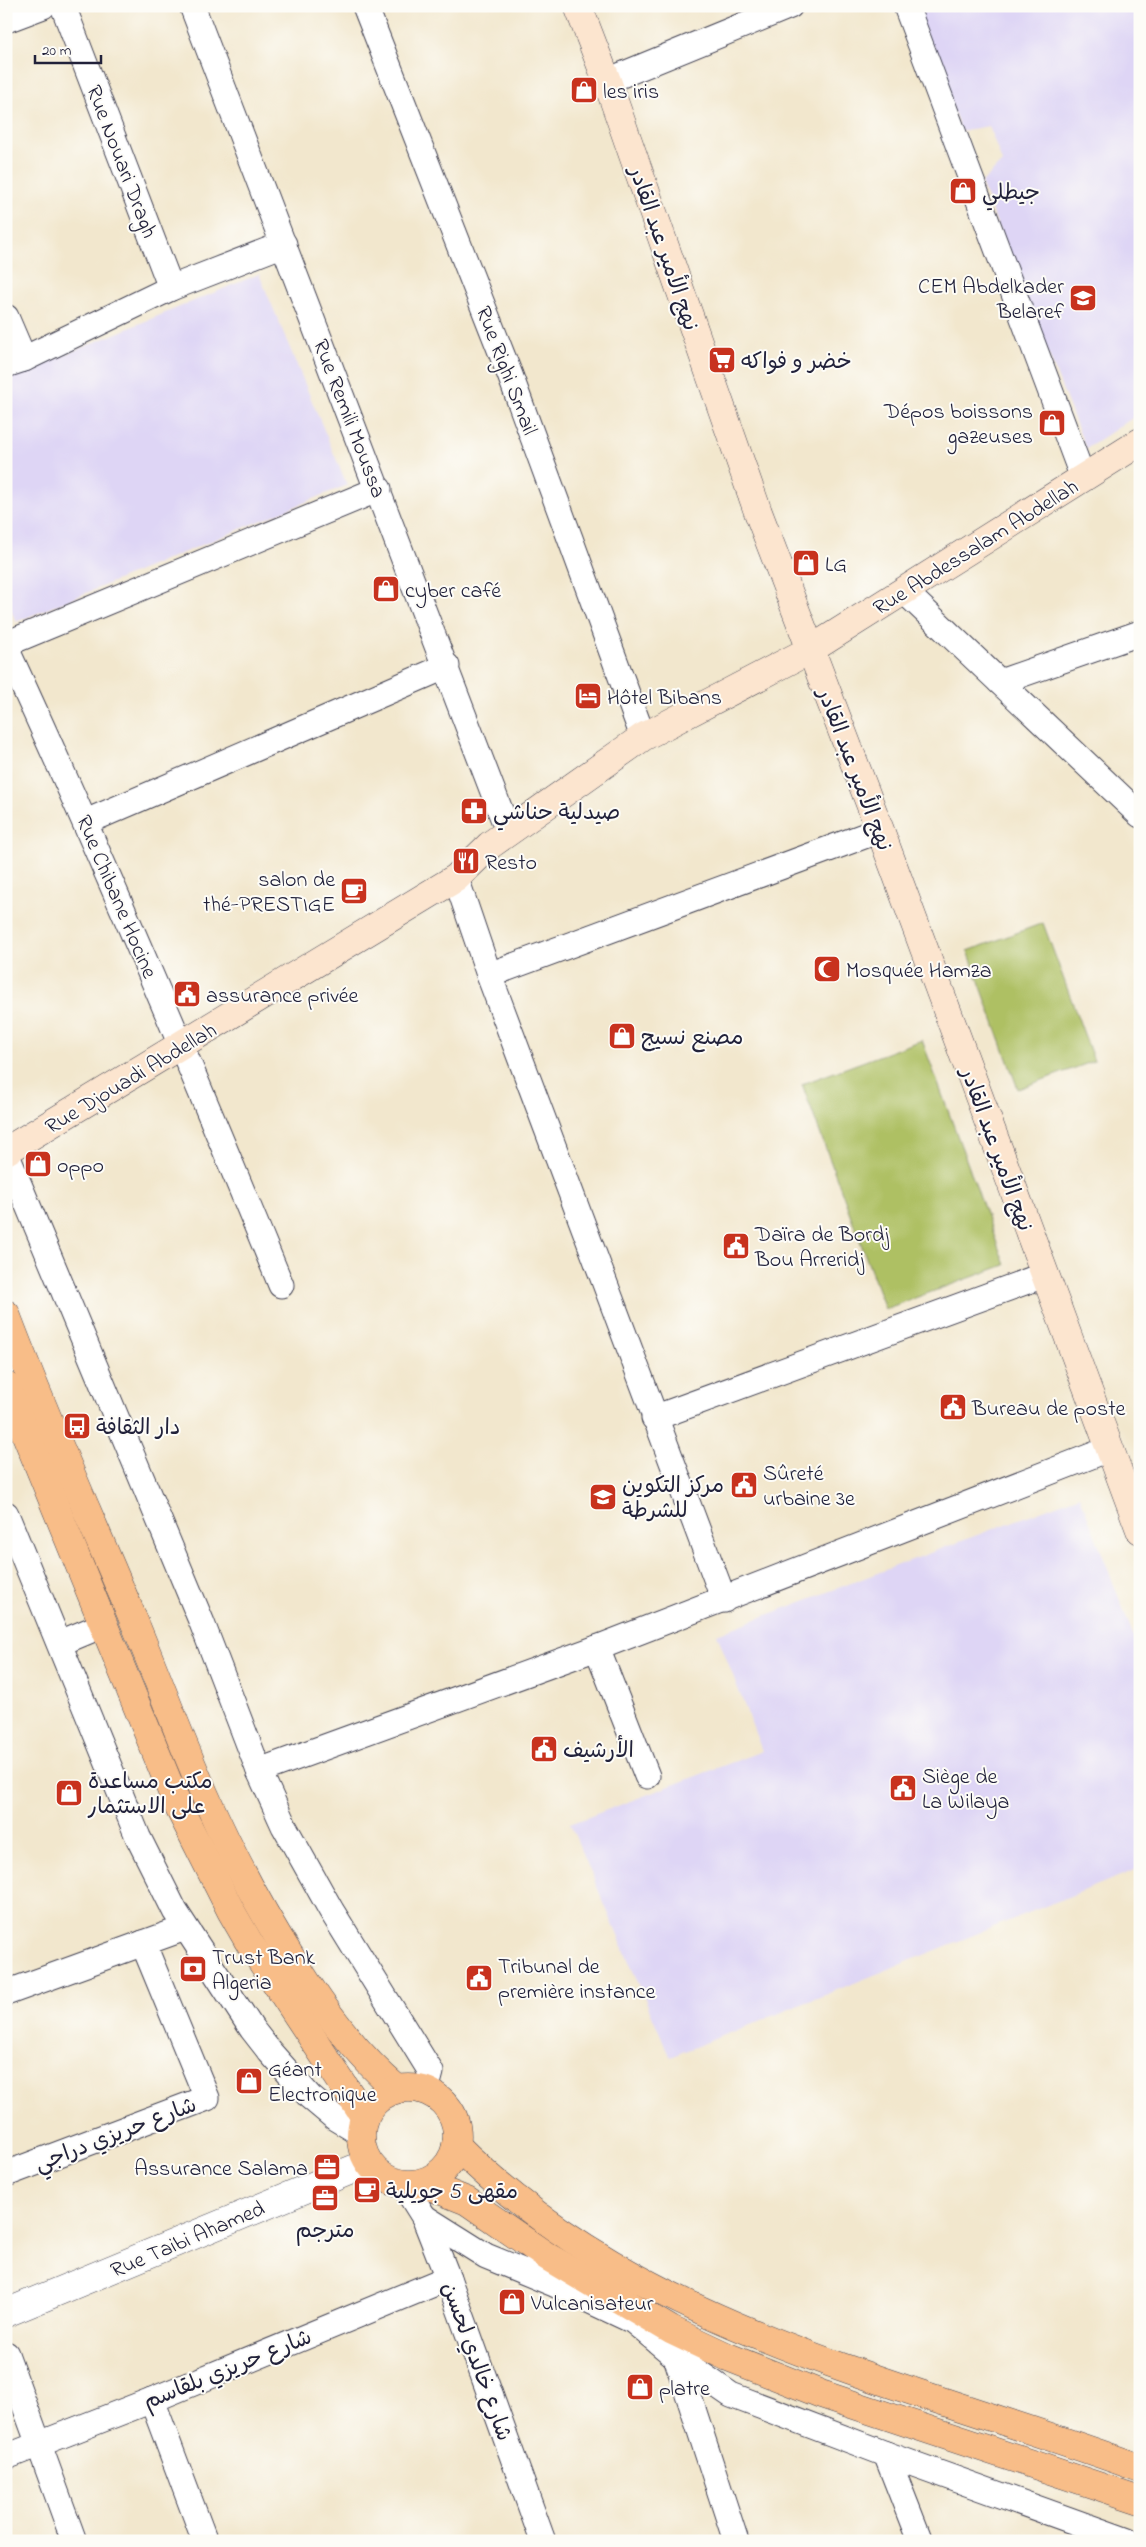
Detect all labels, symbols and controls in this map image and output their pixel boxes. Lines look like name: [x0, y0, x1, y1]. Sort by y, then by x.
scale bar: [35, 32, 101, 64]
text: 20 m: [42, 40, 72, 62]
shop icon: les iris: [569, 75, 599, 105]
place label: les iris: [603, 77, 659, 109]
street label: Rue Nouari Dragh: [75, 81, 164, 243]
street label: نهج الأمير عبد القادر: [618, 160, 707, 336]
shop icon: جيطلي: [948, 176, 978, 206]
place label: جيطلي: [982, 178, 1040, 211]
place label: CEM Abdelkader Belaref: [918, 272, 1065, 329]
school or university icon: CEM Abdelkader Belaref: [1068, 283, 1098, 313]
street label: Rue Righi Smail: [465, 302, 544, 441]
street label: Rue Remili Moussa: [303, 335, 393, 503]
supermarket icon: خضر و فواكه: [707, 345, 737, 375]
place label: خضر و فواكه: [741, 347, 852, 379]
place label: Dépos boissons gazeuses: [883, 397, 1033, 455]
shop icon: Dépos boissons gazeuses: [1037, 408, 1067, 438]
street label: Rue Abdessalam Abdellah: [868, 472, 1086, 625]
shop icon: LG: [791, 548, 821, 578]
place label: LG: [825, 550, 847, 582]
shop icon: cyber café: [371, 574, 401, 604]
place label: cyber café: [405, 576, 501, 609]
hotel icon: Hôtel Bibans: [573, 681, 603, 711]
street label: نهج الأمير عبد القادر: [807, 681, 901, 856]
place label: Hôtel Bibans: [607, 683, 722, 715]
pharmacy icon: صيدلية حناشي: [459, 796, 489, 826]
place label: صيدلية حناشي: [493, 798, 620, 831]
street label: Rue Chibane Hocine: [66, 810, 164, 984]
restaurant icon: Resto: [451, 846, 481, 876]
place label: Resto: [485, 848, 537, 880]
place label: salon de thé-PRESTIGE: [203, 865, 335, 922]
cafe icon: salon de thé-PRESTIGE: [339, 876, 369, 906]
mosque icon: Mosquée Hamza: [812, 954, 842, 984]
place label: Mosquée Hamza: [846, 956, 992, 988]
public building icon: assurance privée: [172, 979, 202, 1009]
place label: assurance privée: [206, 981, 359, 1013]
street label: Rue Djouadi Abdellah: [40, 1016, 224, 1144]
shop icon: مصنع نسيج: [607, 1021, 637, 1051]
place label: مصنع نسيج: [641, 1023, 743, 1055]
street label: نهج الأمير عبد القادر: [950, 1061, 1042, 1236]
shop icon: oppo: [23, 1149, 53, 1179]
place label: oppo: [57, 1151, 104, 1183]
place label: Daïra de Bordj Bou Arreridj: [754, 1220, 889, 1277]
public building icon: Daïra de Bordj Bou Arreridj: [721, 1231, 751, 1261]
public building icon: Bureau de poste: [938, 1392, 968, 1422]
place label: Bureau de poste: [971, 1394, 1126, 1426]
bus stop icon: دار الثقافة: [62, 1411, 92, 1441]
place label: دار الثقافة: [96, 1413, 180, 1445]
place label: Sûreté urbaine 3e: [763, 1459, 855, 1516]
public building icon: Sûreté urbaine 3e: [729, 1470, 759, 1500]
place label: مركز التكوين للشرطة: [622, 1471, 724, 1528]
school or university icon: مركز التكوين للشرطة: [588, 1482, 618, 1512]
public building icon: الأرشيف: [529, 1734, 559, 1764]
place label: الأرشيف: [563, 1734, 634, 1768]
place label: Siège de La Wilaya: [922, 1762, 1009, 1820]
place label: مكتب مساعدة على الاستثمار: [87, 1767, 213, 1824]
public building icon: Siège de La Wilaya: [888, 1773, 918, 1803]
shop icon: مكتب مساعدة على الاستثمار: [54, 1778, 84, 1808]
place label: Trust Bank Algeria: [212, 1943, 316, 2001]
place label: Tribunal de première instance: [498, 1952, 656, 2009]
bank icon: Trust Bank Algeria: [178, 1954, 208, 1984]
public building icon: Tribunal de première instance: [464, 1963, 494, 1993]
place label: Géant Electronique: [268, 2055, 377, 2112]
shop icon: Géant Electronique: [234, 2066, 264, 2096]
street label: شارع حريزي دراجي: [30, 2090, 202, 2182]
office icon: Assurance Salama: [312, 2152, 342, 2182]
place label: Assurance Salama: [134, 2154, 308, 2186]
cafe icon: مقهى 5 جويلية: [352, 2175, 382, 2205]
place label: مقهى 5 جويلية: [386, 2177, 518, 2209]
office icon: مترجم: [310, 2183, 340, 2213]
street label: Rue Taibi Ahamed: [106, 2194, 270, 2288]
place label: مترجم: [295, 2216, 355, 2248]
street label: شارع خالدي لحسن: [432, 2278, 519, 2446]
shop icon: Vulcanisateur: [497, 2287, 527, 2317]
place label: Vulcanisateur: [530, 2289, 654, 2321]
street label: شارع حريزي بلقاسم: [139, 2322, 317, 2419]
shop icon: platre: [625, 2372, 655, 2402]
place label: platre: [659, 2374, 710, 2406]

